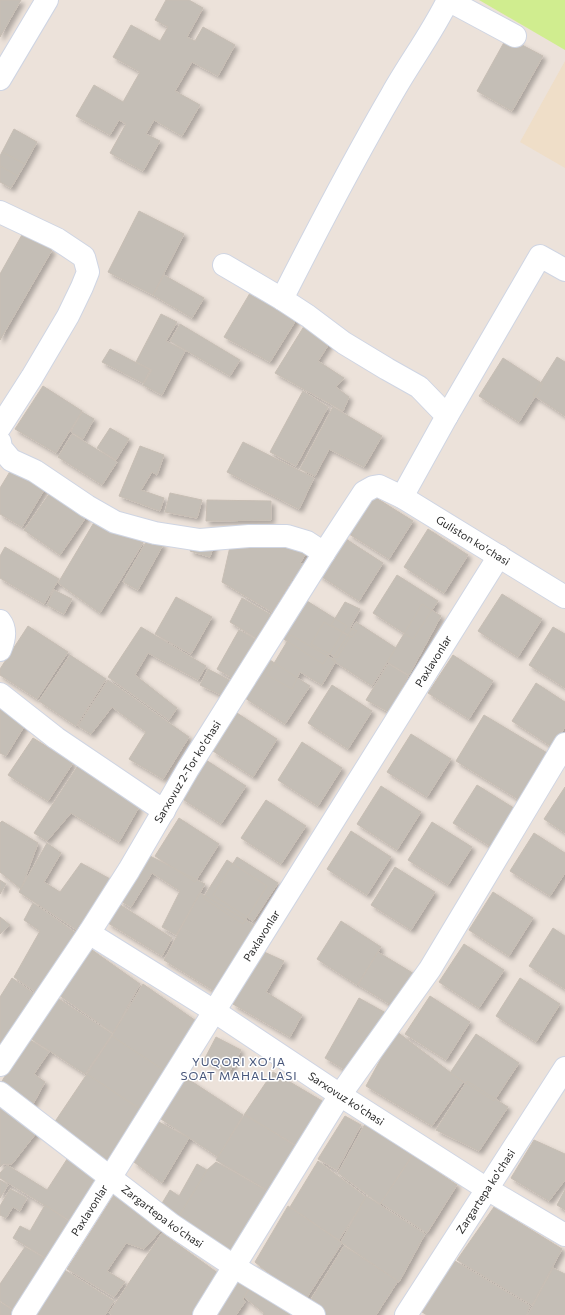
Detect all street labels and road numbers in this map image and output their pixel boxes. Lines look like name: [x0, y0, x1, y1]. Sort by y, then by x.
street label: Guliston ko'chasi: [434, 512, 513, 568]
street label: Paxlavonlar: [412, 632, 454, 689]
street label: Sarxovuz 2-Tor ko'chasi: [151, 718, 223, 825]
street label: Paxlavonlar: [240, 907, 282, 964]
street label: Sarxovuz ko'chasi: [306, 1069, 387, 1128]
street label: Zargartepa ko'chasi: [453, 1146, 517, 1236]
street label: Paxlavonlar: [68, 1181, 110, 1238]
street label: Zargartepa ko'chasi: [119, 1182, 206, 1250]

